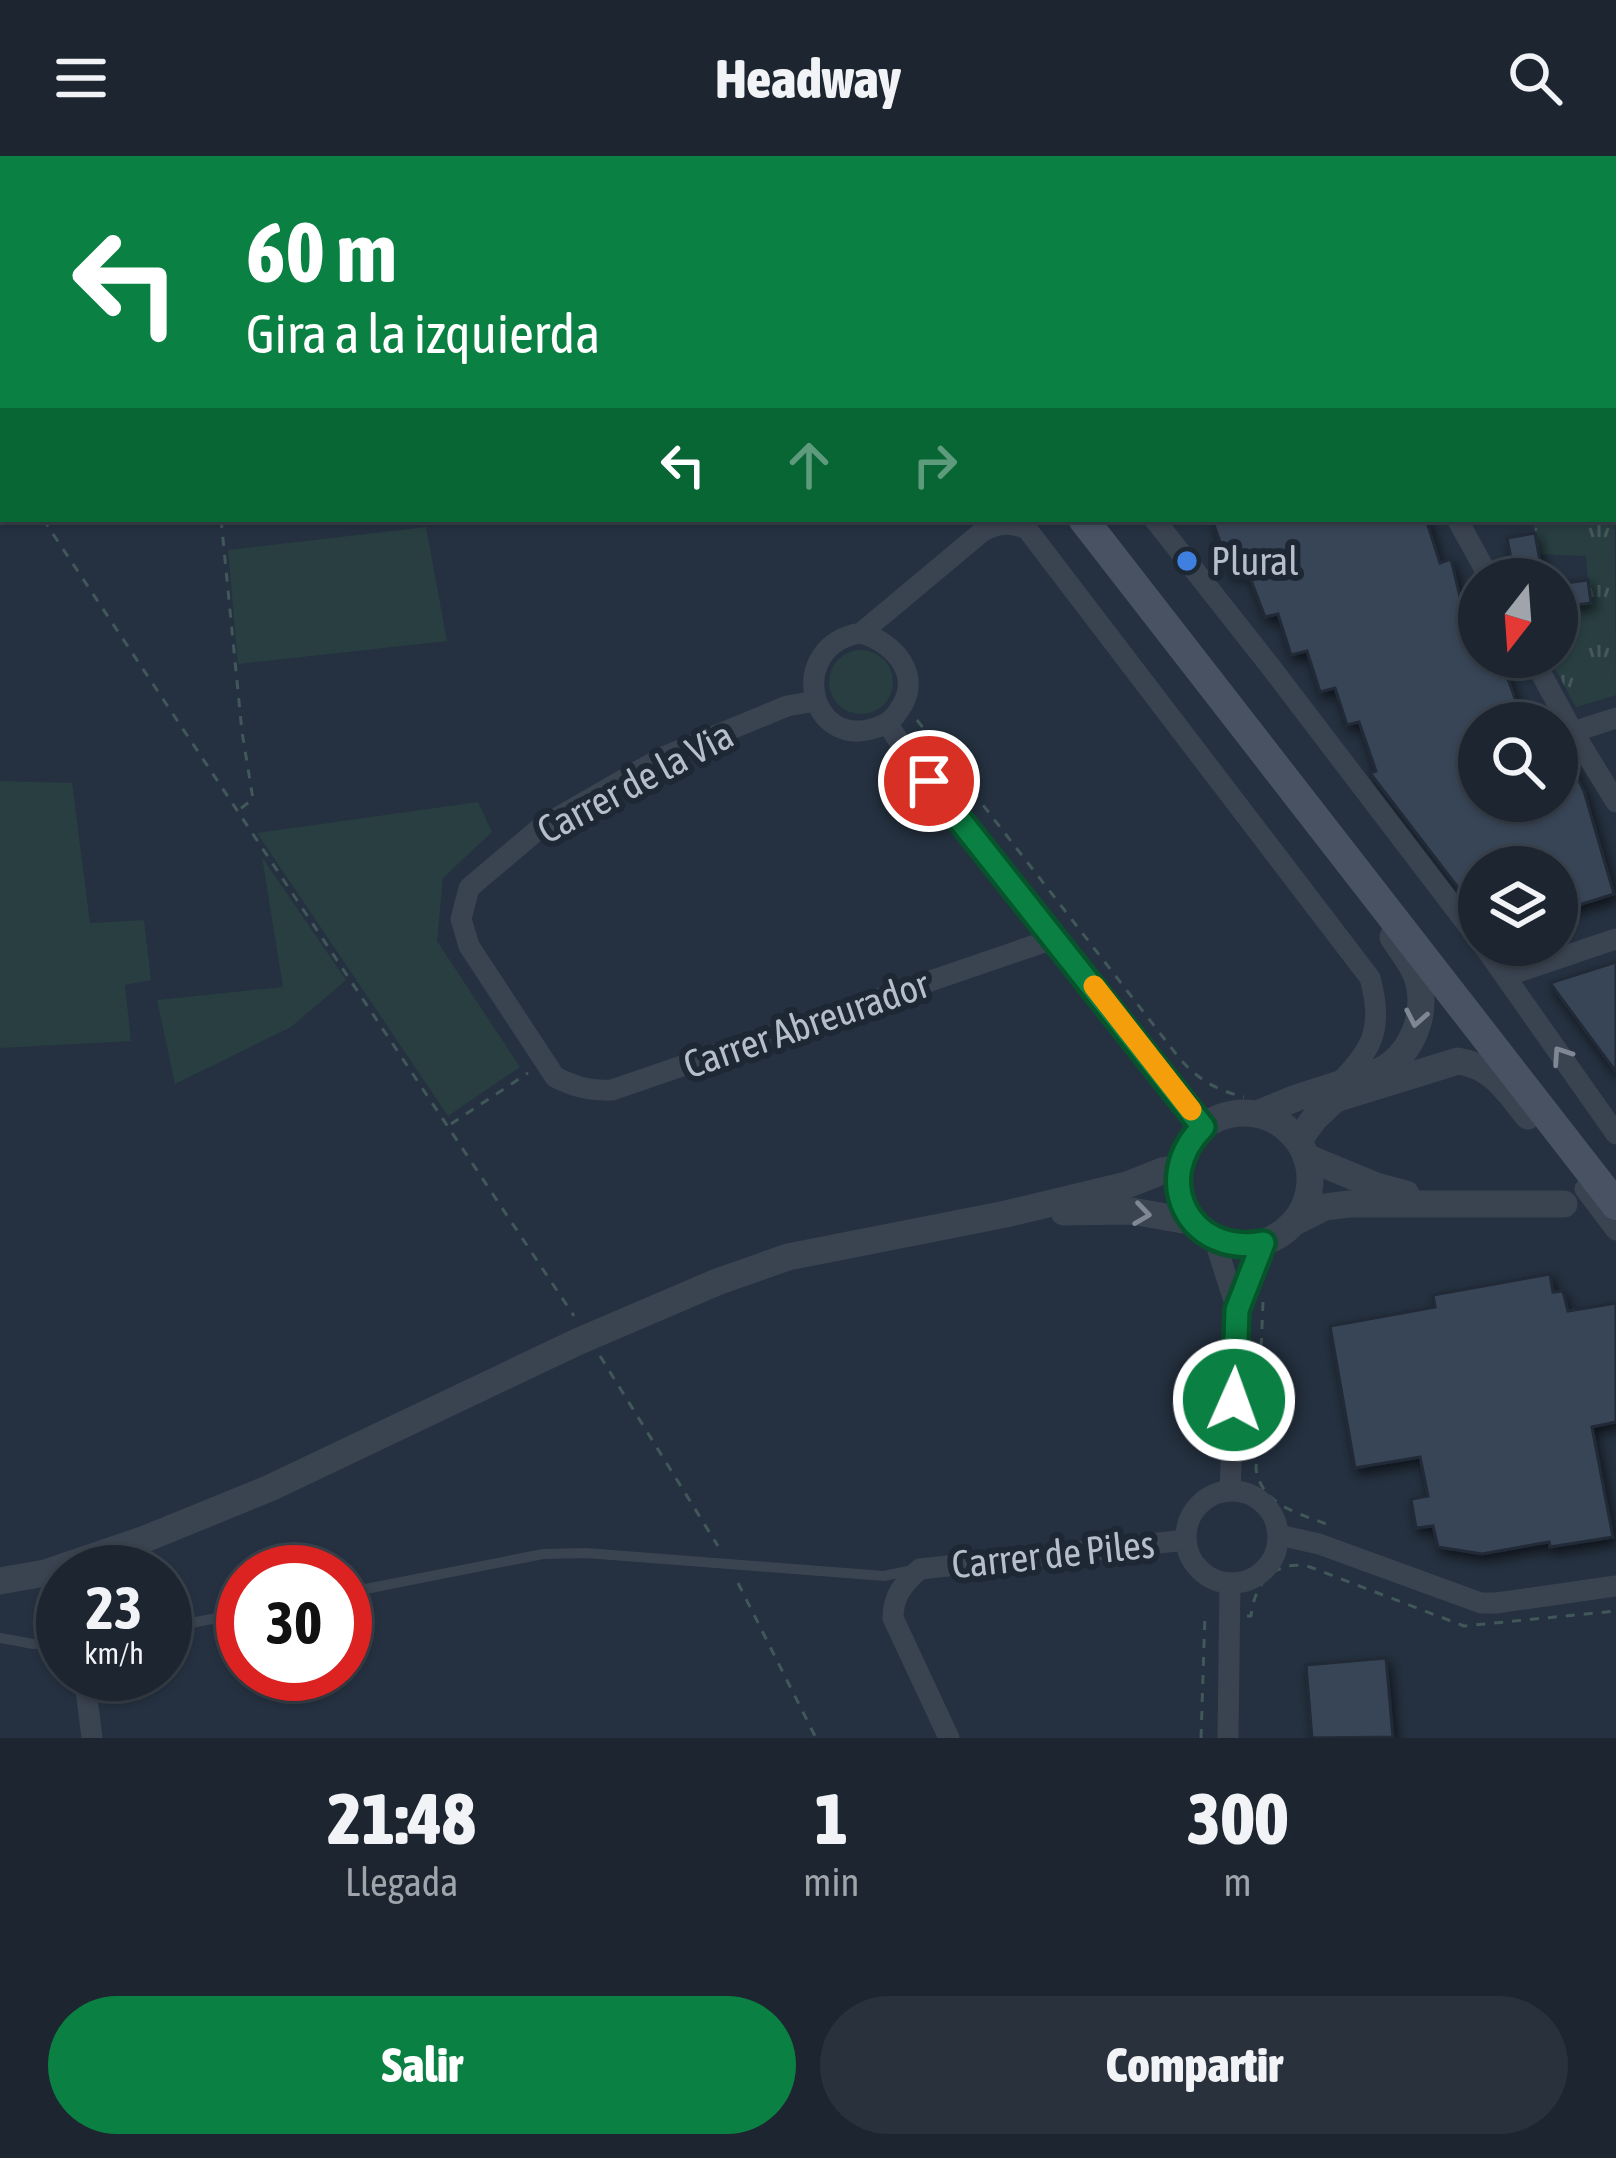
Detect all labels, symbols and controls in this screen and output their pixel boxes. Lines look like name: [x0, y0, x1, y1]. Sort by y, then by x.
icon: menu: [48, 45, 114, 111]
icon: search: [1502, 45, 1568, 111]
text: Headway: [715, 48, 901, 109]
icon: left: [48, 204, 204, 360]
text: 60 m: [246, 204, 397, 300]
text: Gira a la izquierda: [246, 303, 600, 364]
icon: left: [650, 432, 716, 498]
icon: ahead: [776, 432, 842, 498]
icon: right: [902, 432, 968, 498]
place label: Plural: [1211, 539, 1298, 583]
marker: Plural: [1174, 548, 1200, 574]
north arrow: [1458, 558, 1578, 678]
map controls: [1458, 558, 1578, 966]
button: search: [1458, 702, 1578, 822]
street label: Carrer de la Via: [530, 712, 740, 852]
pin: [878, 730, 980, 832]
icon: arrive: [896, 748, 962, 814]
button: layers: [1458, 846, 1578, 966]
street label: Carrer Abreurador: [678, 961, 935, 1086]
one-way arrow: [1404, 1008, 1430, 1028]
one-way arrow: [1553, 1047, 1575, 1069]
one-way arrow: [1132, 1200, 1152, 1226]
position arrow: [1171, 1337, 1297, 1463]
street label: Carrer de Piles: [950, 1521, 1156, 1587]
speed limit sign: 30: [216, 1545, 372, 1701]
text: 23: [86, 1573, 142, 1642]
text: km/h: [84, 1636, 144, 1670]
text: 21:48: [328, 1777, 476, 1859]
text: 1: [814, 1777, 848, 1859]
text: 300: [1187, 1777, 1288, 1859]
text: Llegada: [345, 1860, 458, 1904]
text: min: [803, 1860, 859, 1904]
text: m: [1224, 1860, 1252, 1904]
button: Salir: [48, 1996, 796, 2134]
button: Compartir: [820, 1996, 1568, 2134]

